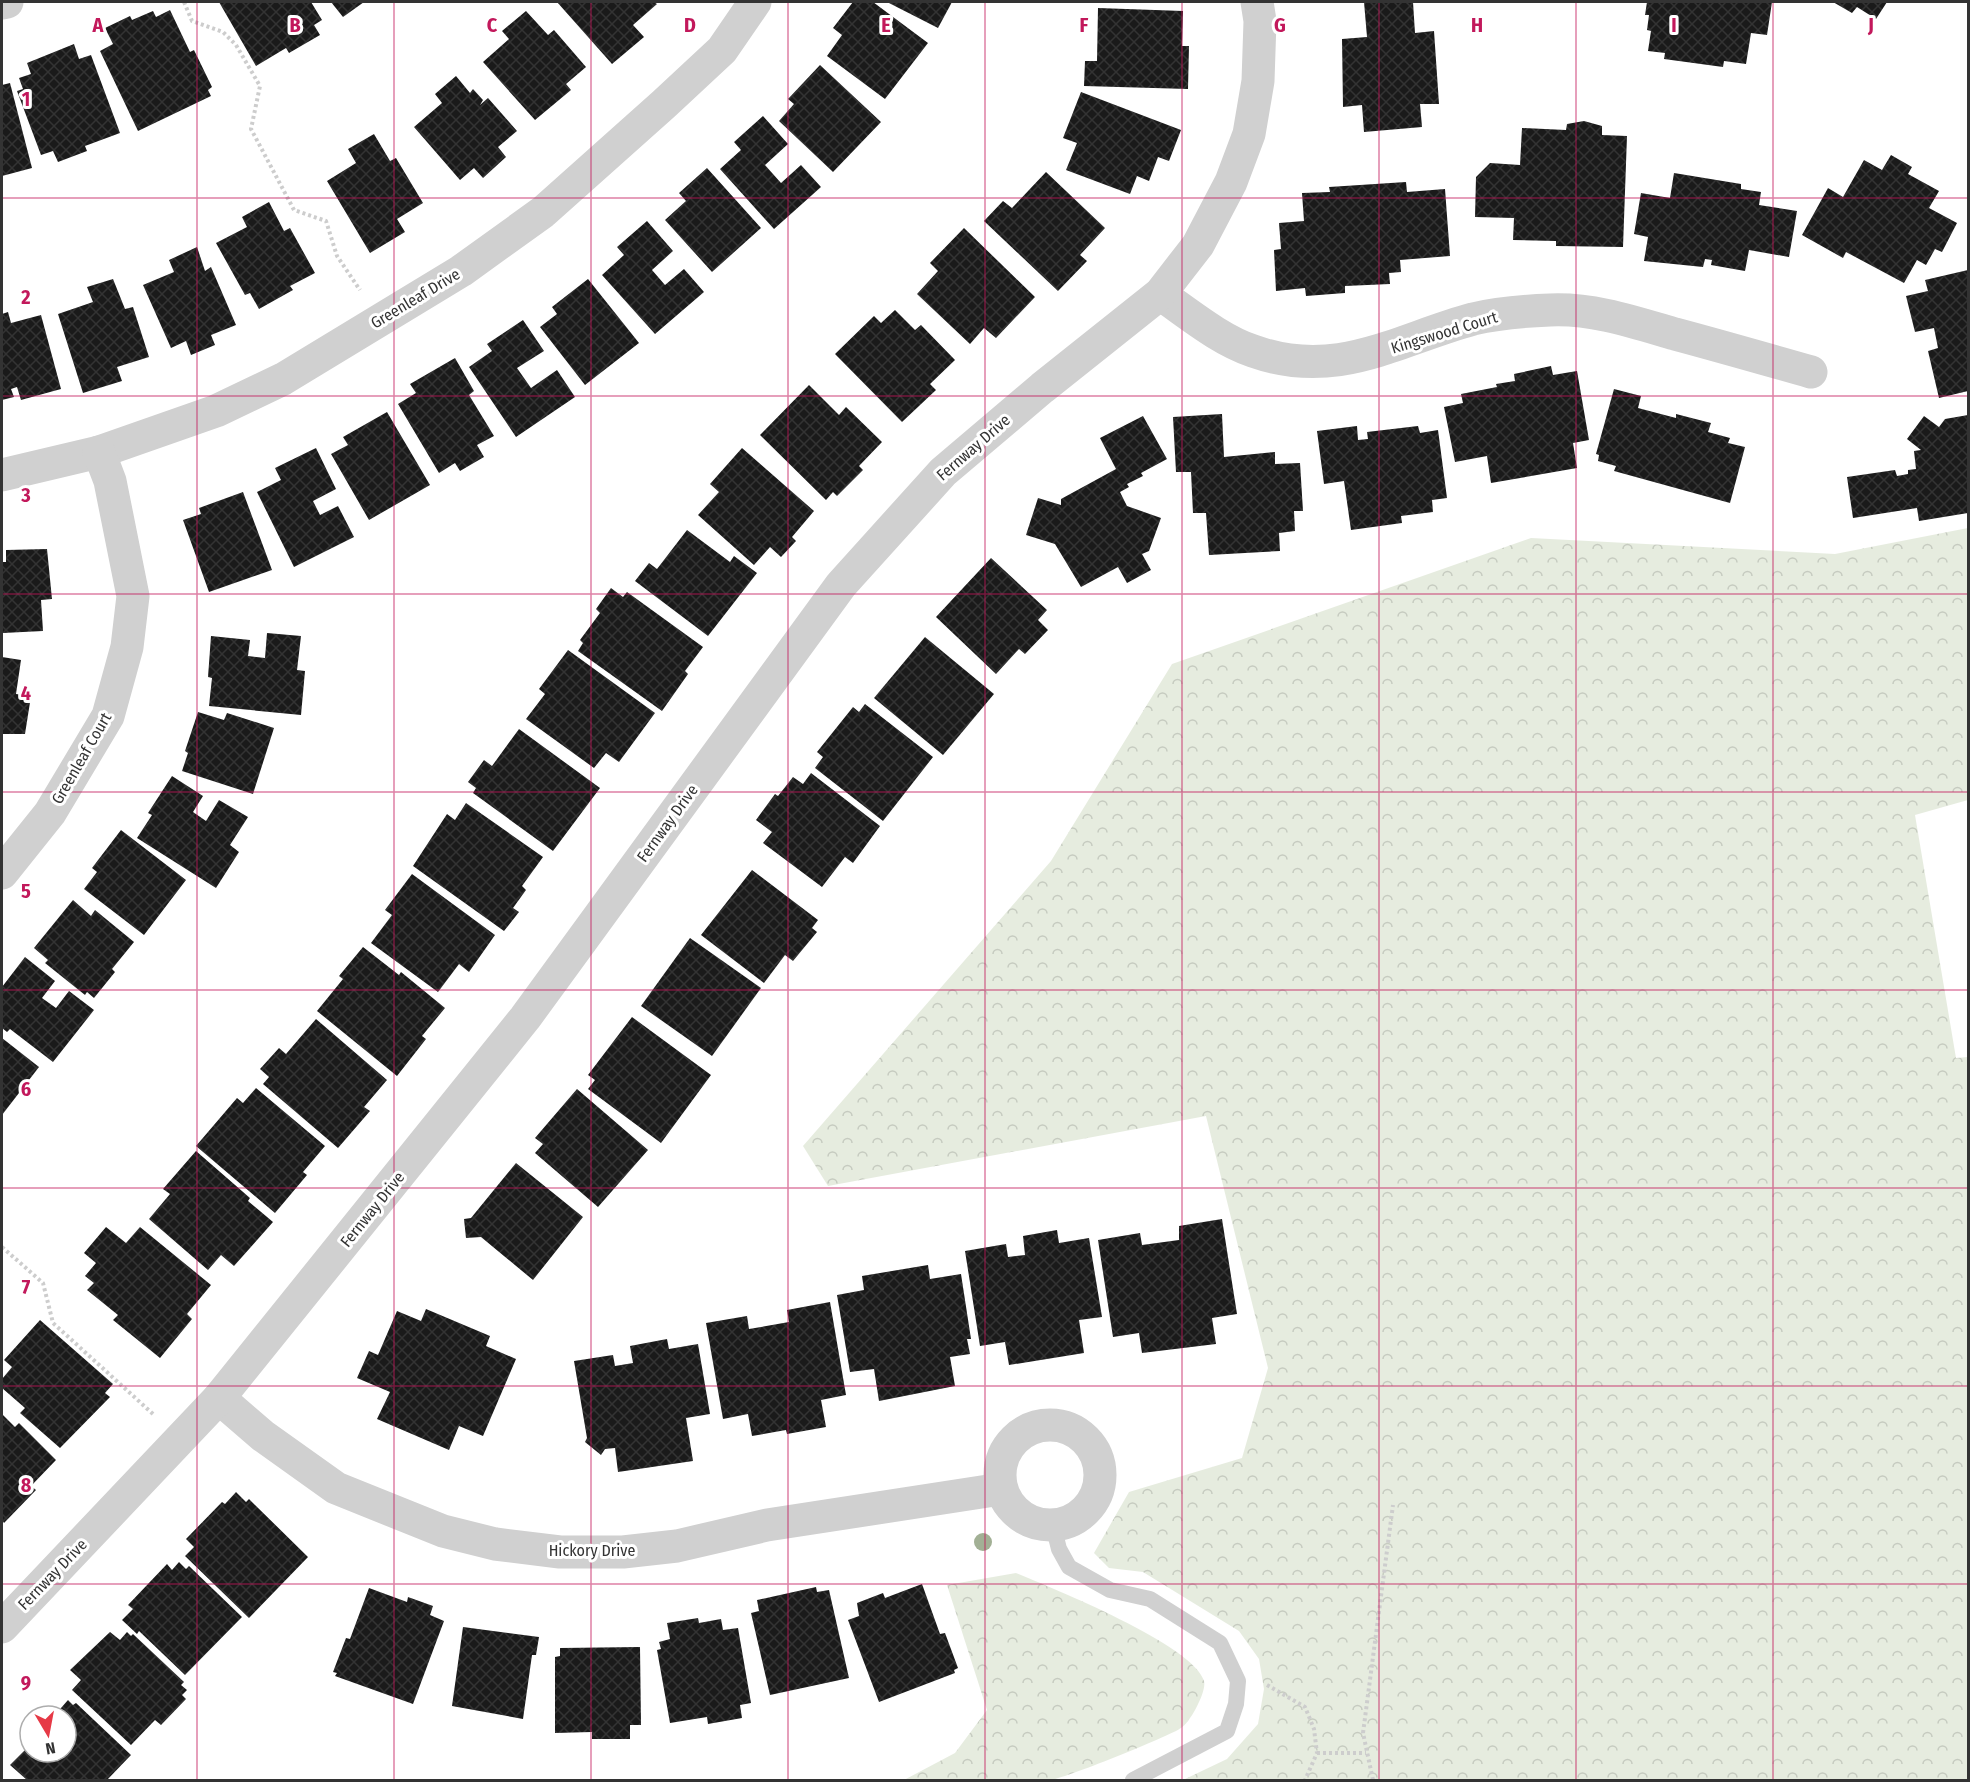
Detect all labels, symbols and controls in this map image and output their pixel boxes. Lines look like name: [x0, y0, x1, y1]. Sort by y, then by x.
text: A: [92, 13, 105, 37]
text: B: [289, 13, 301, 37]
text: C: [487, 13, 498, 37]
text: D: [684, 13, 696, 37]
text: E: [881, 13, 891, 37]
text: F: [1080, 13, 1089, 37]
text: G: [1274, 13, 1286, 37]
text: H: [1471, 13, 1483, 37]
text: I: [1671, 13, 1677, 37]
text: J: [1867, 13, 1874, 37]
text: 1: [22, 87, 30, 111]
street label: Greenleaf Drive: [367, 264, 463, 333]
text: 2: [20, 285, 31, 309]
street label: Kingswood Court: [1389, 307, 1500, 358]
street label: Fernway Drive: [933, 410, 1014, 484]
text: 3: [20, 483, 31, 507]
text: 4: [21, 681, 31, 705]
street label: Greenleaf Court: [48, 709, 116, 807]
street label: Fernway Drive: [633, 781, 702, 866]
text: 5: [21, 879, 31, 903]
text: 6: [21, 1077, 31, 1101]
street label: Fernway Drive: [336, 1168, 408, 1251]
text: 7: [22, 1275, 31, 1299]
text: 8: [21, 1473, 32, 1497]
street label: Fernway Drive: [14, 1535, 91, 1614]
street label: Hickory Drive: [549, 1541, 635, 1560]
text: 9: [21, 1671, 31, 1695]
north arrow: [18, 1704, 78, 1764]
text: N: [44, 1738, 57, 1758]

